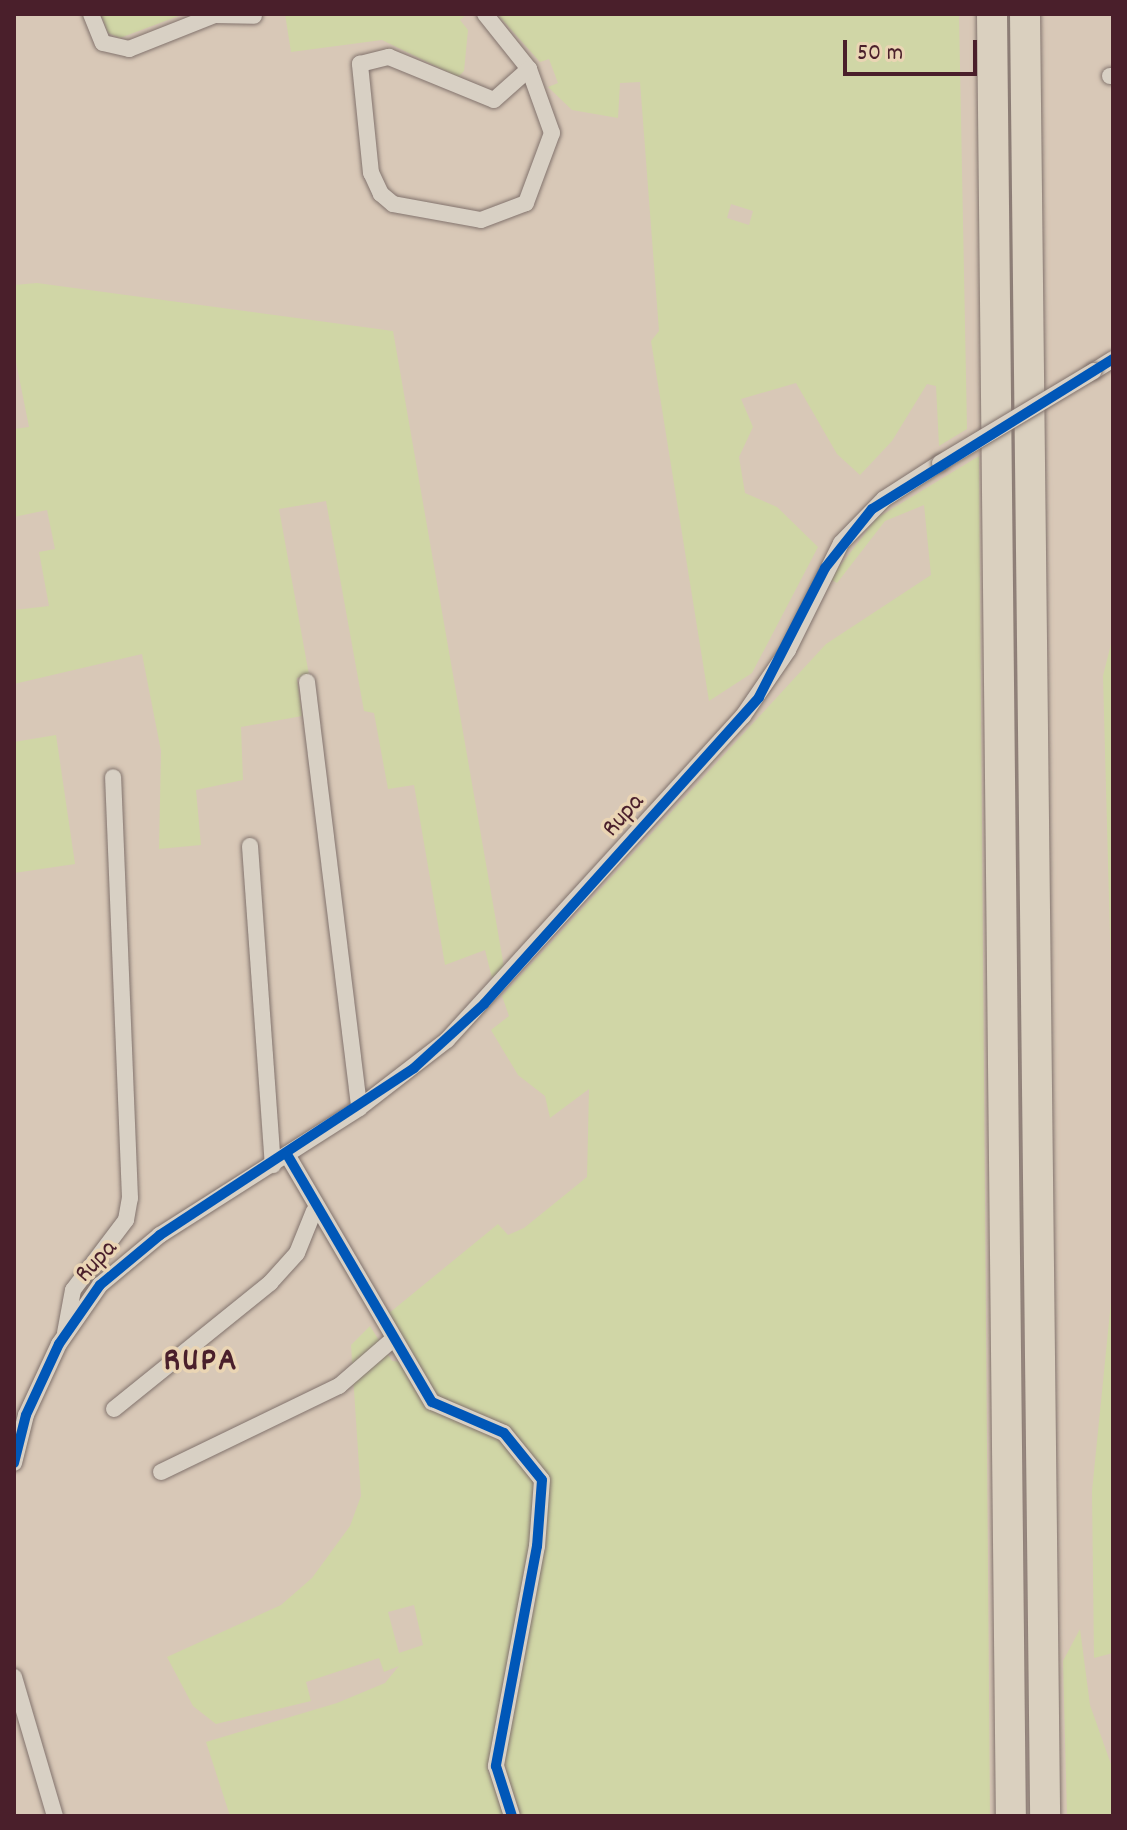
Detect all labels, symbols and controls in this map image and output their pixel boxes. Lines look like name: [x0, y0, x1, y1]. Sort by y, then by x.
scale bar: [847, 24, 981, 74]
text: 50 m: [857, 37, 903, 71]
street label: Rupa: [596, 788, 652, 844]
street label: Rupa: [69, 1234, 125, 1290]
district label: RUPA: [164, 1343, 238, 1383]

